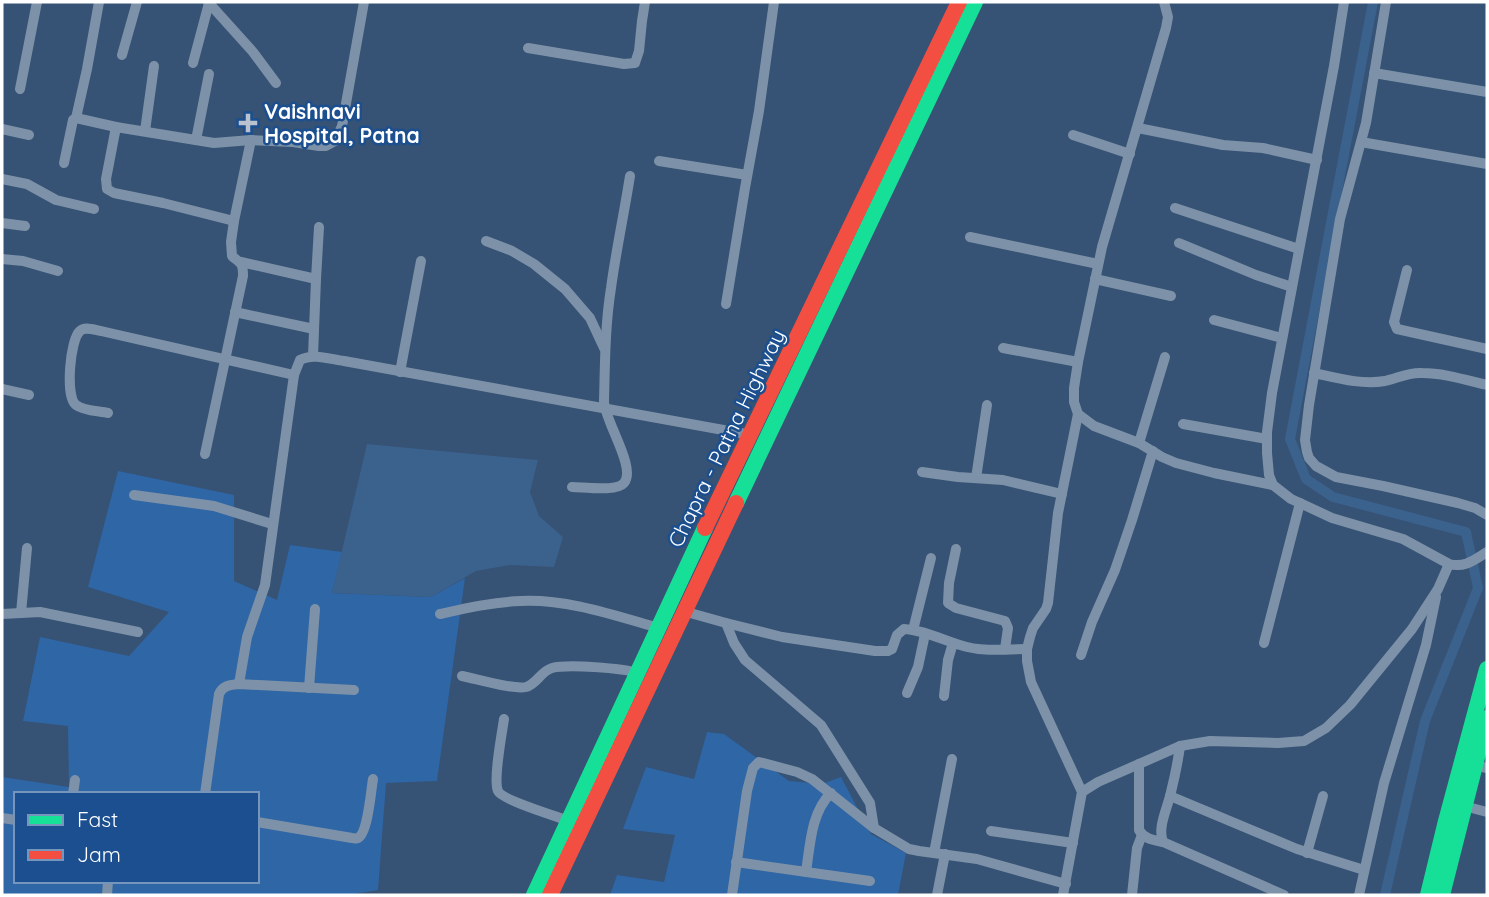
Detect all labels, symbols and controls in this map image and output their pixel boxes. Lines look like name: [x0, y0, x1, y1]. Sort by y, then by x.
place label: Vaishnavi Hospital, Patna: [264, 98, 420, 148]
marker: Vaishnavi Hospital, Patna: [238, 113, 258, 133]
street label: Chapra - Patna Highway: [662, 325, 790, 551]
legend: [14, 792, 259, 883]
text: Fast: [77, 806, 118, 832]
text: Jam: [77, 841, 121, 867]

